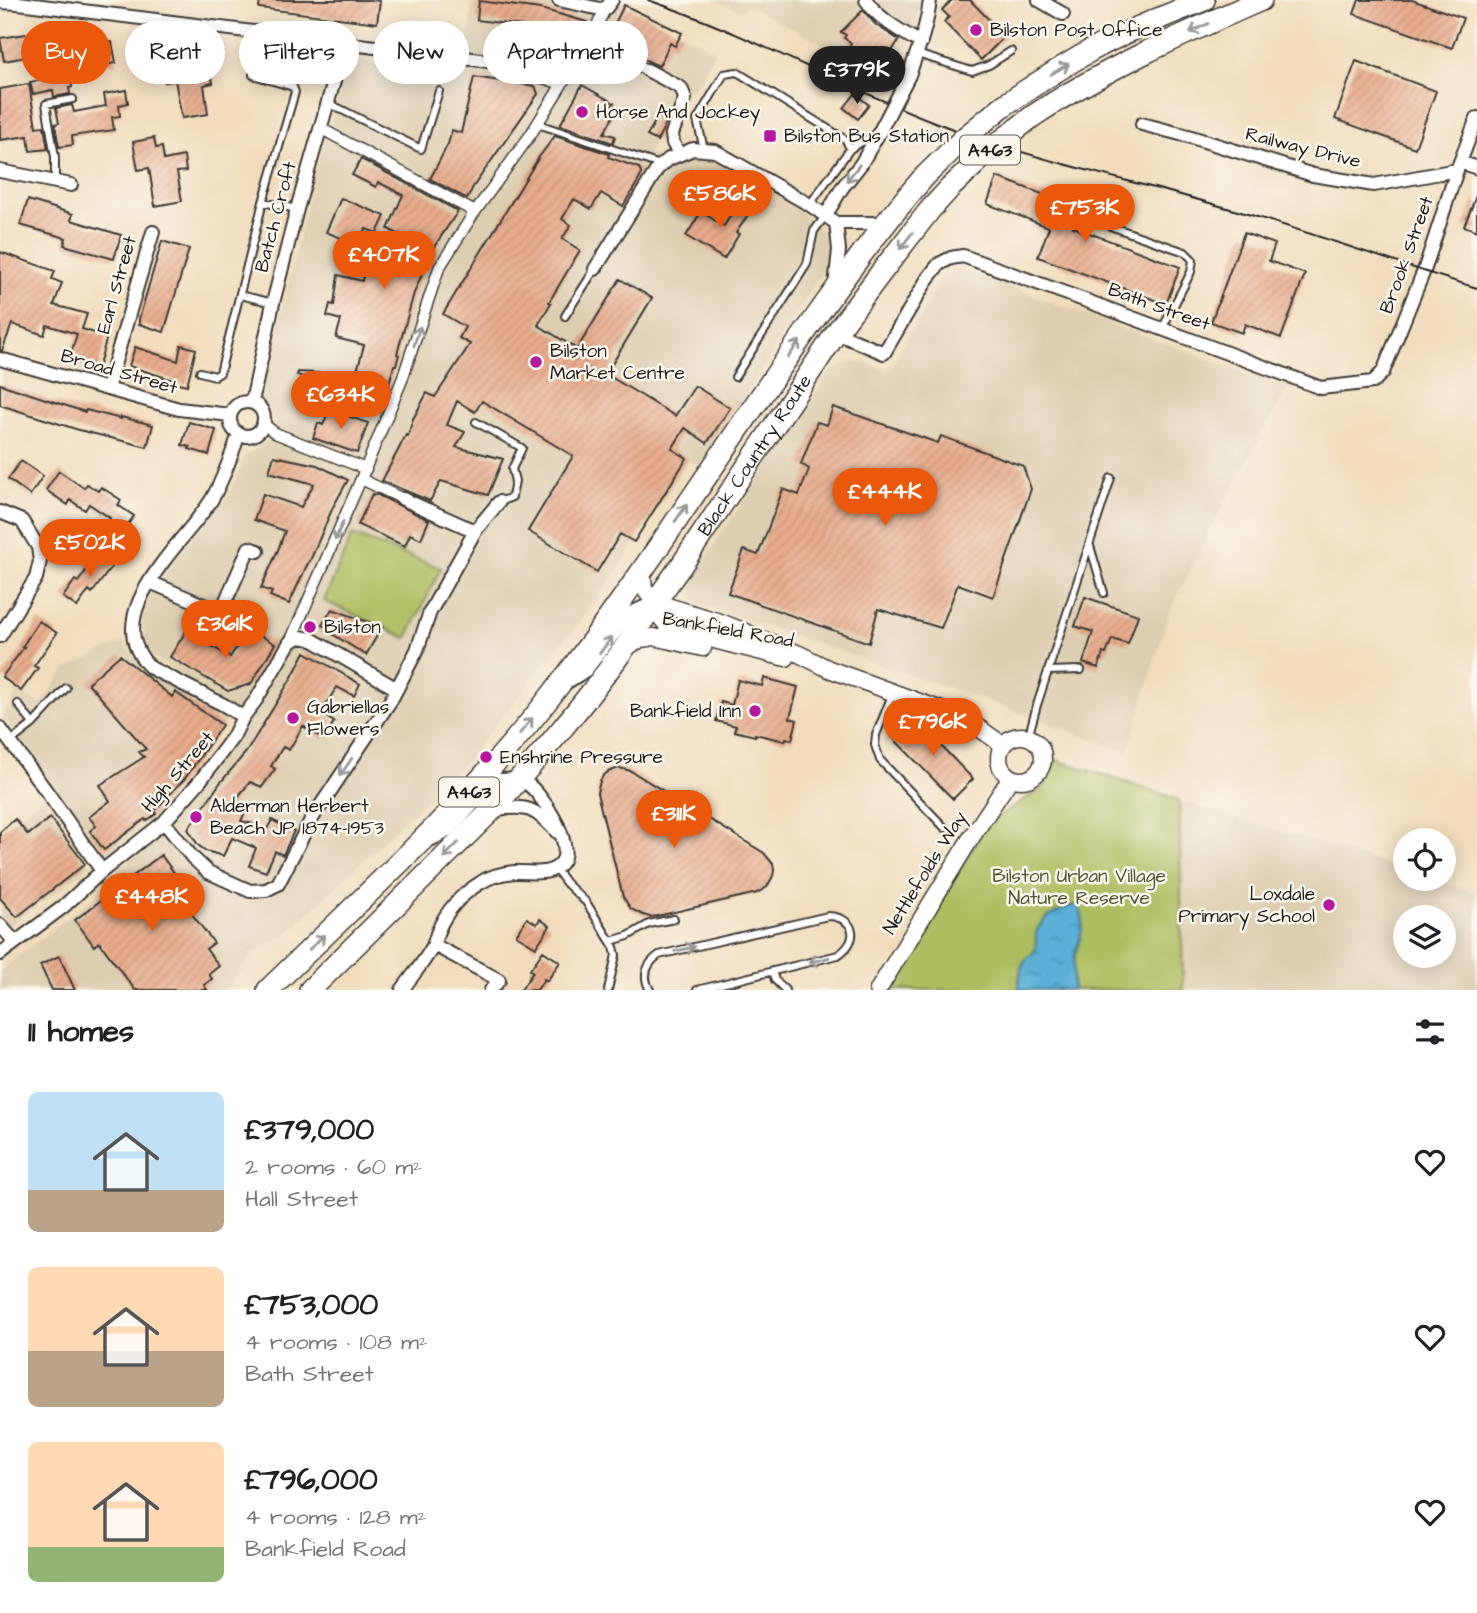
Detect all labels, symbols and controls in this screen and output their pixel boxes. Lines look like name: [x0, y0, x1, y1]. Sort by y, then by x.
place label: Bilston Post Office: [990, 17, 1162, 44]
chip: Buy: [21, 21, 111, 84]
chip: Rent: [125, 21, 225, 84]
chip: Filters: [239, 21, 359, 84]
chip: New: [373, 21, 469, 84]
chip: Apartment: [483, 21, 648, 84]
marker: Bilston Post Office: [968, 22, 984, 38]
one-way arrow: [1189, 22, 1210, 35]
pin: £379K: [808, 46, 906, 106]
text: £379K: [824, 53, 890, 85]
one-way arrow: [1049, 61, 1069, 75]
place label: Horse And Jockey: [596, 99, 761, 127]
marker: Horse And Jockey: [574, 104, 590, 120]
street label: Railway Drive: [1242, 121, 1363, 176]
place label: Bilston Bus Station: [784, 123, 949, 150]
marker: Bilston Bus Station: [762, 128, 778, 144]
road number: A463: [960, 135, 1020, 164]
street label: Batch Croft: [248, 158, 304, 275]
one-way arrow: [846, 164, 861, 182]
pin: £586K: [671, 170, 769, 230]
text: £586K: [684, 177, 756, 209]
pin: £753K: [1036, 184, 1134, 244]
text: £753K: [1051, 191, 1119, 223]
street label: Brook Street: [1373, 192, 1441, 318]
one-way arrow: [898, 231, 914, 249]
pin: £407K: [335, 232, 433, 291]
street label: Earl Street: [90, 233, 144, 337]
text: £407K: [349, 238, 419, 270]
street label: Bath Street: [1104, 276, 1214, 338]
one-way arrow: [411, 326, 424, 348]
place label: Bilston Market Centre: [550, 338, 685, 387]
one-way arrow: [787, 340, 801, 359]
street label: Broad Street: [57, 342, 181, 402]
marker: Bilston Market Centre: [528, 354, 544, 370]
street label: Black Country Route: [691, 369, 818, 541]
pin: £634K: [292, 372, 390, 431]
text: £634K: [307, 378, 375, 410]
pin: £444K: [836, 468, 934, 528]
text: £444K: [848, 475, 922, 507]
one-way arrow: [674, 504, 688, 523]
pin: £502K: [41, 520, 139, 579]
one-way arrow: [332, 520, 345, 542]
text: £502K: [55, 526, 125, 558]
pin: £361K: [176, 600, 274, 660]
street label: Bankfield Road: [660, 605, 796, 655]
text: £361K: [197, 607, 253, 639]
place label: Bilston: [324, 614, 381, 641]
marker: Bilston: [302, 619, 318, 635]
one-way arrow: [598, 636, 613, 655]
place label: Gabriellas Flowers: [307, 694, 389, 743]
place label: Bankfield Inn: [630, 698, 741, 725]
pin: £796K: [884, 698, 982, 758]
marker: Bankfield Inn: [747, 703, 763, 719]
text: £796K: [899, 705, 967, 737]
marker: Gabriellas Flowers: [285, 710, 301, 726]
one-way arrow: [518, 718, 534, 736]
street label: High Street: [135, 725, 222, 819]
place label: Enshrine Pressure: [500, 744, 663, 771]
marker: Enshrine Pressure: [478, 749, 494, 765]
one-way arrow: [339, 756, 353, 776]
road number: A463: [439, 778, 499, 806]
pin: £311K: [625, 790, 723, 850]
place label: Alderman Herbert Beach JP 1874-1953: [210, 793, 384, 842]
text: £311K: [652, 797, 696, 829]
street label: Nettlefolds Way: [876, 806, 975, 940]
marker: Alderman Herbert Beach JP 1874-1953: [188, 809, 204, 825]
map controls: [1393, 828, 1456, 968]
button: locate: [1393, 828, 1456, 891]
one-way arrow: [443, 842, 460, 859]
park label: Bilston Urban Village Nature Reserve: [992, 863, 1166, 912]
pin: £448K: [103, 874, 201, 933]
text: £448K: [116, 880, 188, 912]
place label: Loxdale Primary School: [1179, 881, 1315, 931]
marker: Loxdale Primary School: [1321, 897, 1337, 913]
button: layers: [1393, 905, 1456, 968]
one-way arrow: [308, 934, 325, 951]
one-way arrow: [673, 942, 696, 955]
one-way arrow: [808, 954, 830, 967]
text: 11 homes: [28, 1011, 134, 1053]
icon: filters: [1411, 1013, 1449, 1051]
text: £379,000: [245, 1109, 374, 1151]
icon: home: [84, 1120, 168, 1204]
icon: heart: [1411, 1143, 1449, 1181]
text: 2 rooms · 60 m²: [245, 1151, 422, 1183]
text: Hall Street: [245, 1183, 358, 1215]
text: £753,000: [245, 1284, 378, 1326]
icon: home: [84, 1295, 168, 1379]
icon: heart: [1411, 1318, 1449, 1356]
text: 4 rooms · 108 m²: [245, 1326, 428, 1358]
text: Bath Street: [245, 1358, 374, 1390]
text: £796,000: [245, 1459, 378, 1501]
icon: home: [84, 1470, 168, 1554]
icon: heart: [1411, 1493, 1449, 1531]
text: 4 rooms · 128 m²: [245, 1501, 426, 1533]
text: Bankfield Road: [245, 1533, 406, 1565]

